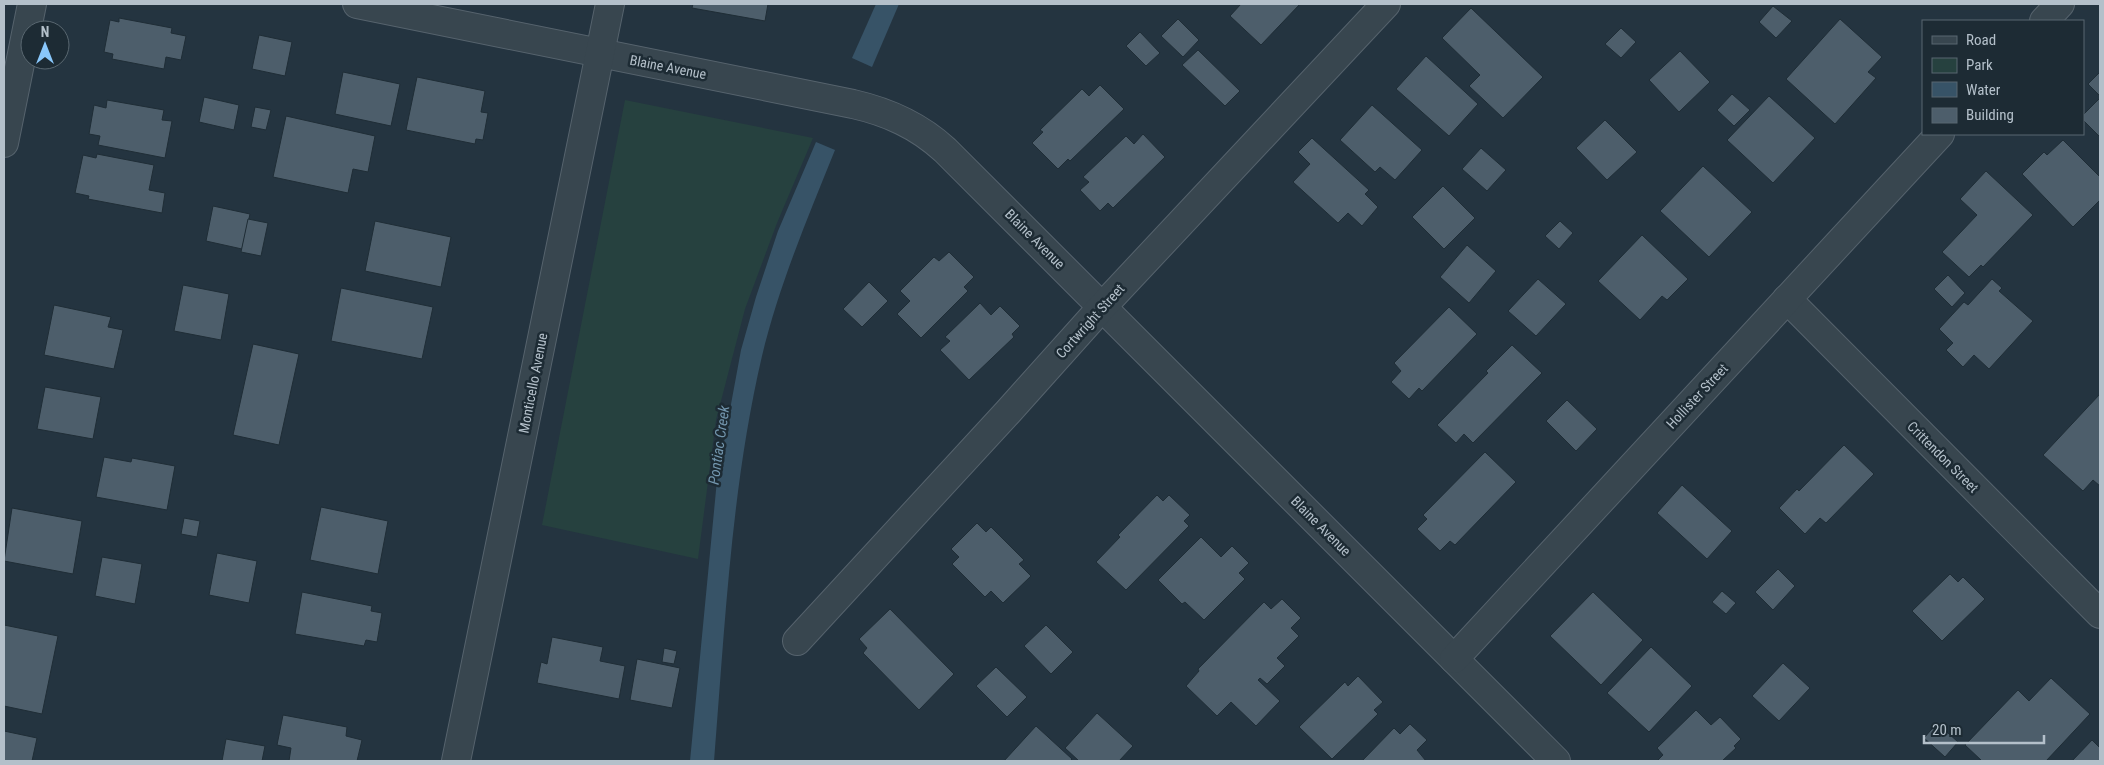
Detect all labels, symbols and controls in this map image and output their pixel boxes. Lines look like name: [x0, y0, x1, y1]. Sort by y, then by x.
north arrow: [20, 20, 70, 70]
legend: [1922, 20, 2084, 135]
text: N: [41, 24, 49, 40]
text: Road: [1966, 31, 1996, 49]
street label: Blaine Avenue: [628, 52, 708, 82]
text: Park: [1966, 56, 1993, 74]
text: Water: [1966, 81, 2001, 99]
text: Building: [1966, 106, 2014, 124]
street label: Blaine Avenue: [1002, 206, 1068, 272]
street label: Cortwright Street: [1053, 281, 1127, 361]
street label: Monticello Avenue: [515, 331, 551, 434]
street label: Hollister Street: [1663, 360, 1731, 432]
water label: Pontiac Creek: [705, 404, 734, 486]
street label: Crittendon Street: [1904, 418, 1982, 496]
street label: Blaine Avenue: [1288, 493, 1354, 559]
scale bar: [1924, 712, 2044, 744]
text: 20 m: [1932, 721, 1962, 739]

